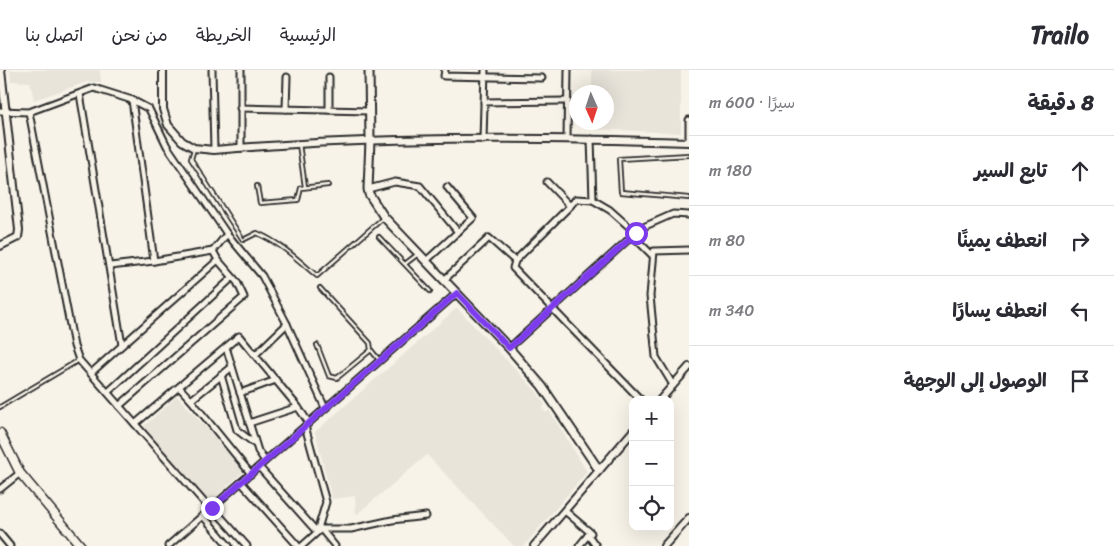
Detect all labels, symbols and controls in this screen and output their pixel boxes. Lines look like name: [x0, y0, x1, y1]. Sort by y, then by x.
text: Trailo: [1031, 14, 1089, 56]
text: اتصل بنا: [25, 19, 84, 51]
text: من نحن: [112, 19, 168, 51]
text: الخريطة: [196, 19, 252, 51]
text: الرئيسية: [280, 19, 336, 51]
text: 8 دقيقة: [1027, 84, 1094, 122]
north arrow: [569, 85, 614, 130]
text: سيرًا · 600 m: [709, 88, 795, 117]
text: تابع السير: [974, 154, 1047, 187]
text: 180 m: [709, 156, 752, 185]
icon: ahead: [1066, 157, 1094, 185]
route start: [625, 222, 648, 245]
text: انعطف يمينًا: [957, 224, 1047, 257]
text: 80 m: [709, 226, 745, 255]
icon: right: [1066, 227, 1094, 255]
text: انعطف يسارًا: [952, 294, 1047, 327]
text: 340 m: [709, 296, 754, 325]
icon: left: [1066, 297, 1094, 325]
text: الوصول إلى الوجهة: [904, 364, 1047, 397]
icon: arrive: [1066, 367, 1094, 395]
map controls: [629, 396, 674, 531]
button: +: [629, 396, 674, 441]
button: −: [629, 441, 674, 486]
button: locate: [629, 486, 674, 531]
route end: [201, 497, 224, 520]

